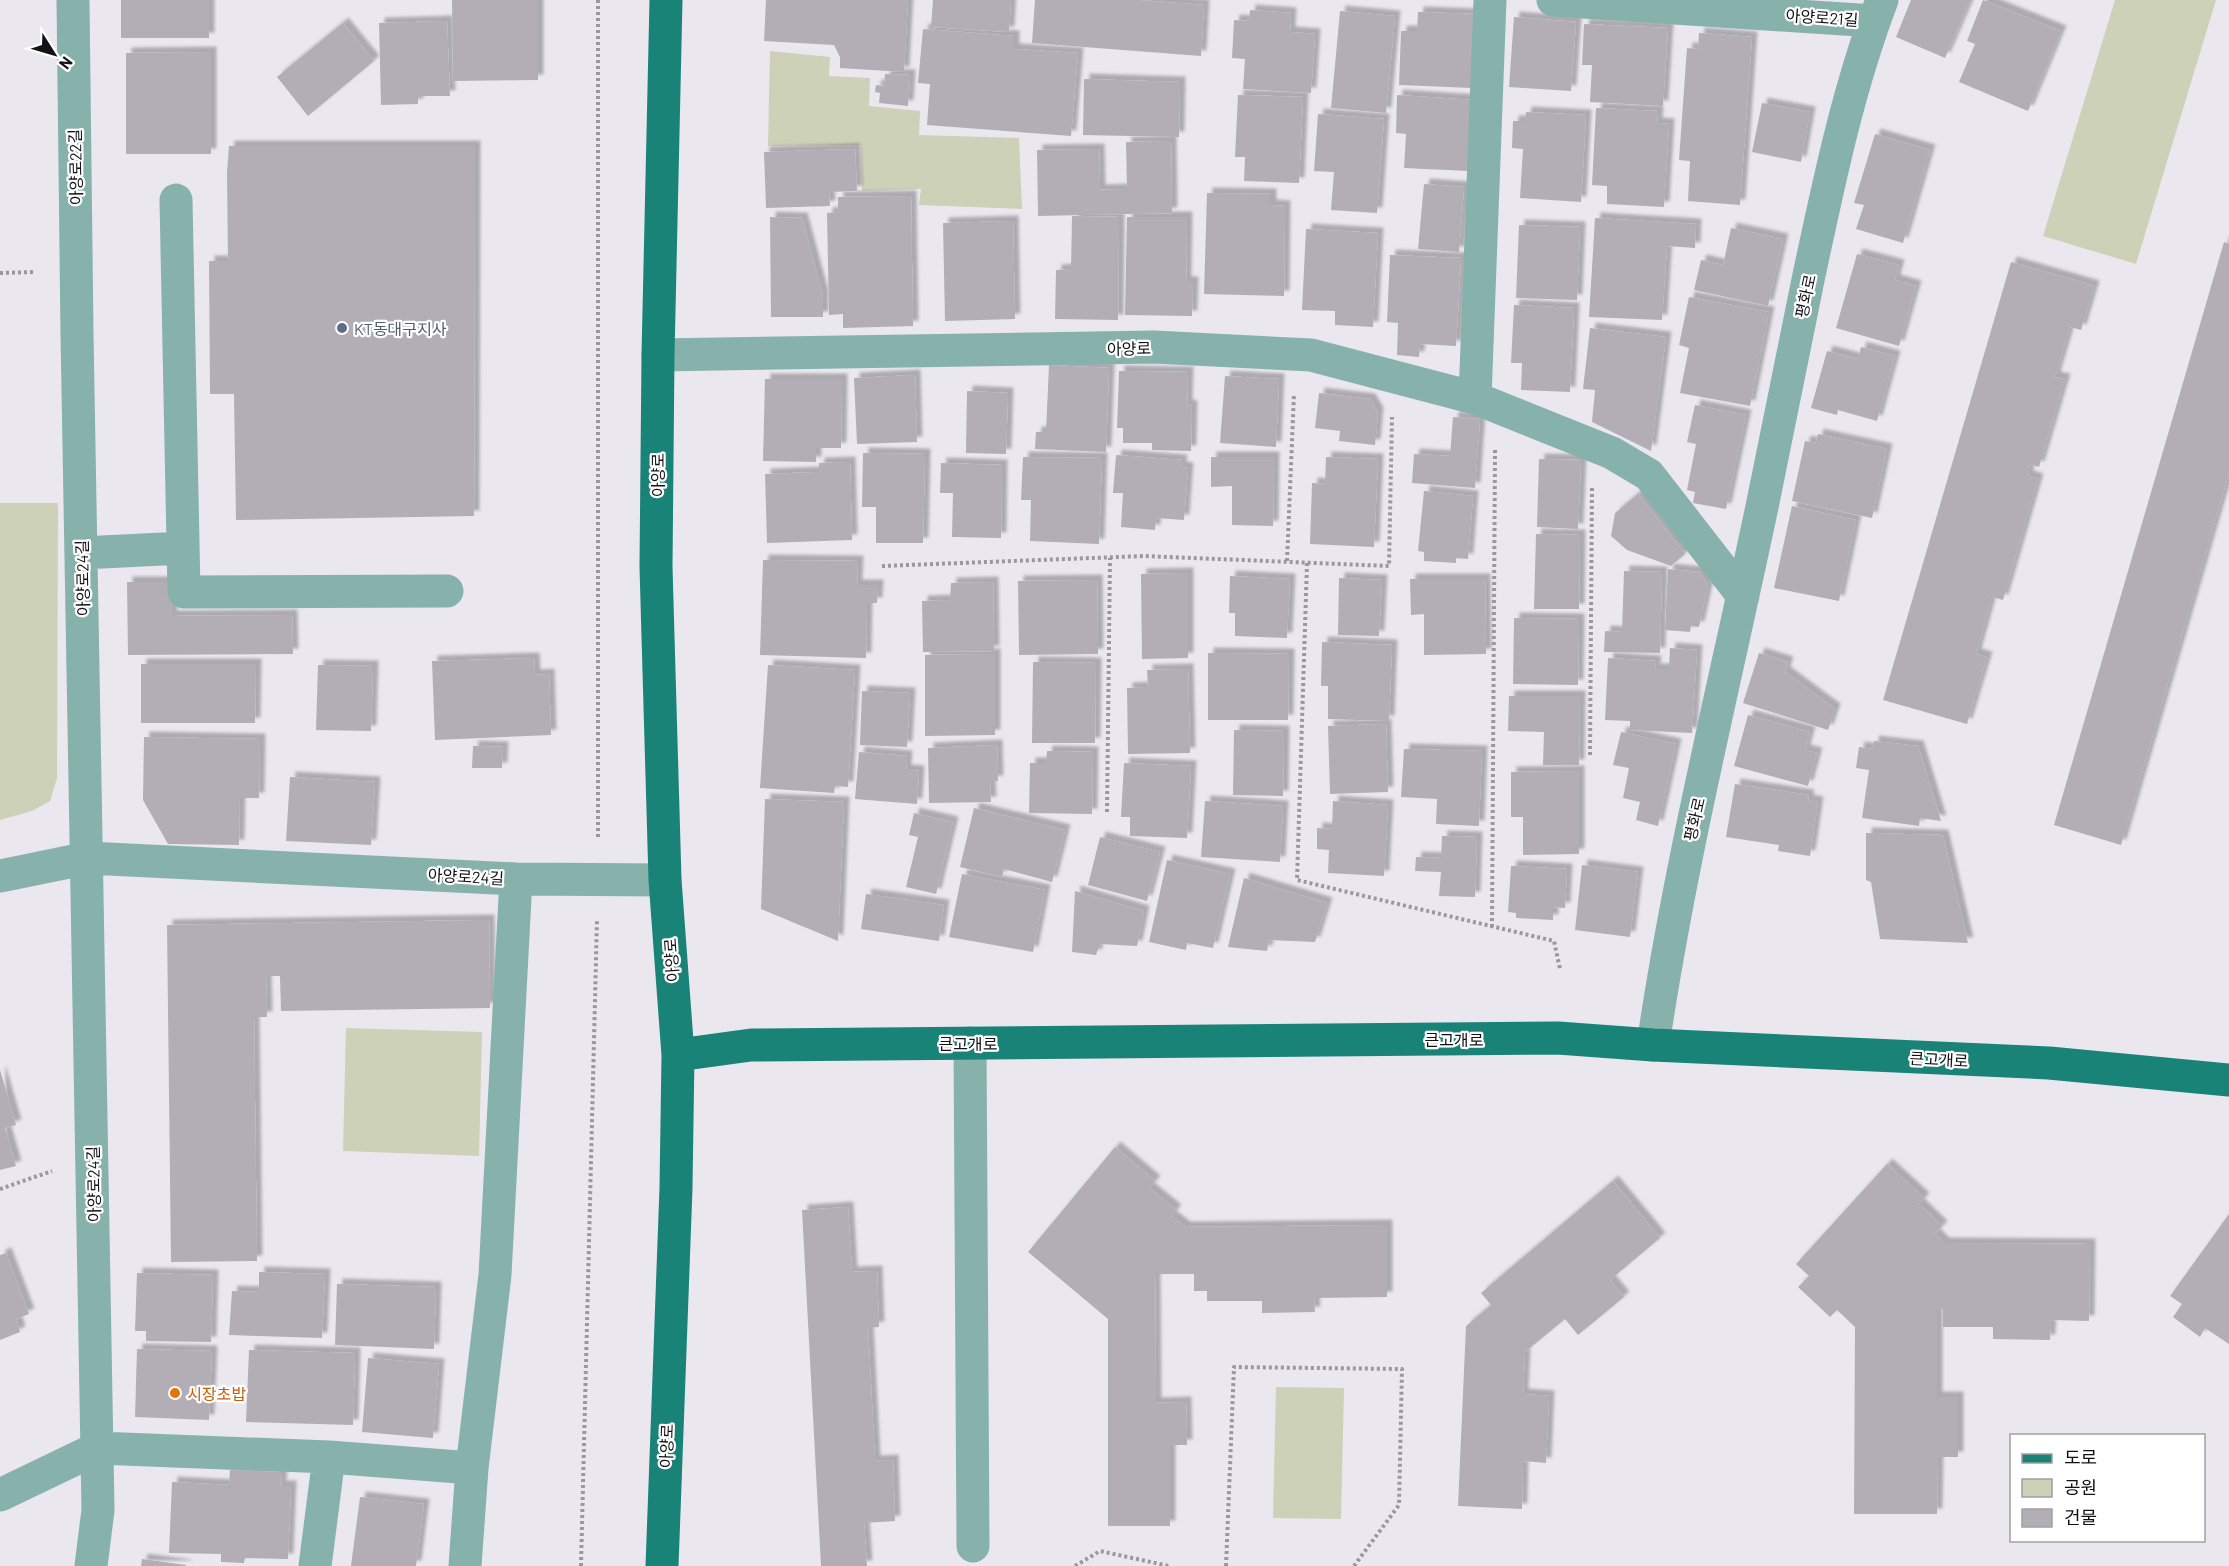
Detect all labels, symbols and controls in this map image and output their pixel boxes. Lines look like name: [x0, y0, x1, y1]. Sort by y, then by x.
street label: 아양로21길: [1785, 5, 1859, 29]
north arrow: [24, 24, 84, 84]
text: N: [56, 53, 77, 73]
street label: 아양로22길: [65, 129, 85, 205]
street label: 평화로: [1791, 272, 1819, 320]
place label: KT동대구지사: [354, 319, 447, 338]
marker: KT동대구지사: [335, 321, 349, 335]
street label: 아양로: [1107, 338, 1152, 358]
street label: 아양로: [648, 453, 667, 497]
street label: 아양로24길: [72, 540, 92, 616]
street label: 평화로: [1680, 795, 1708, 843]
street label: 아양로24길: [427, 865, 505, 887]
street label: 아양로: [660, 937, 682, 983]
street label: 큰고개로: [1425, 1030, 1484, 1049]
street label: 큰고개로: [939, 1034, 998, 1053]
street label: 큰고개로: [1909, 1048, 1969, 1070]
street label: 아양로24길: [83, 1146, 103, 1222]
place label: 시장초밥: [187, 1384, 246, 1403]
marker: 시장초밥: [168, 1386, 182, 1400]
street label: 아양로: [656, 1423, 676, 1468]
legend: [2010, 1434, 2205, 1542]
text: 도로: [2064, 1446, 2097, 1468]
text: 공원: [2064, 1476, 2097, 1498]
text: 건물: [2064, 1506, 2097, 1528]

